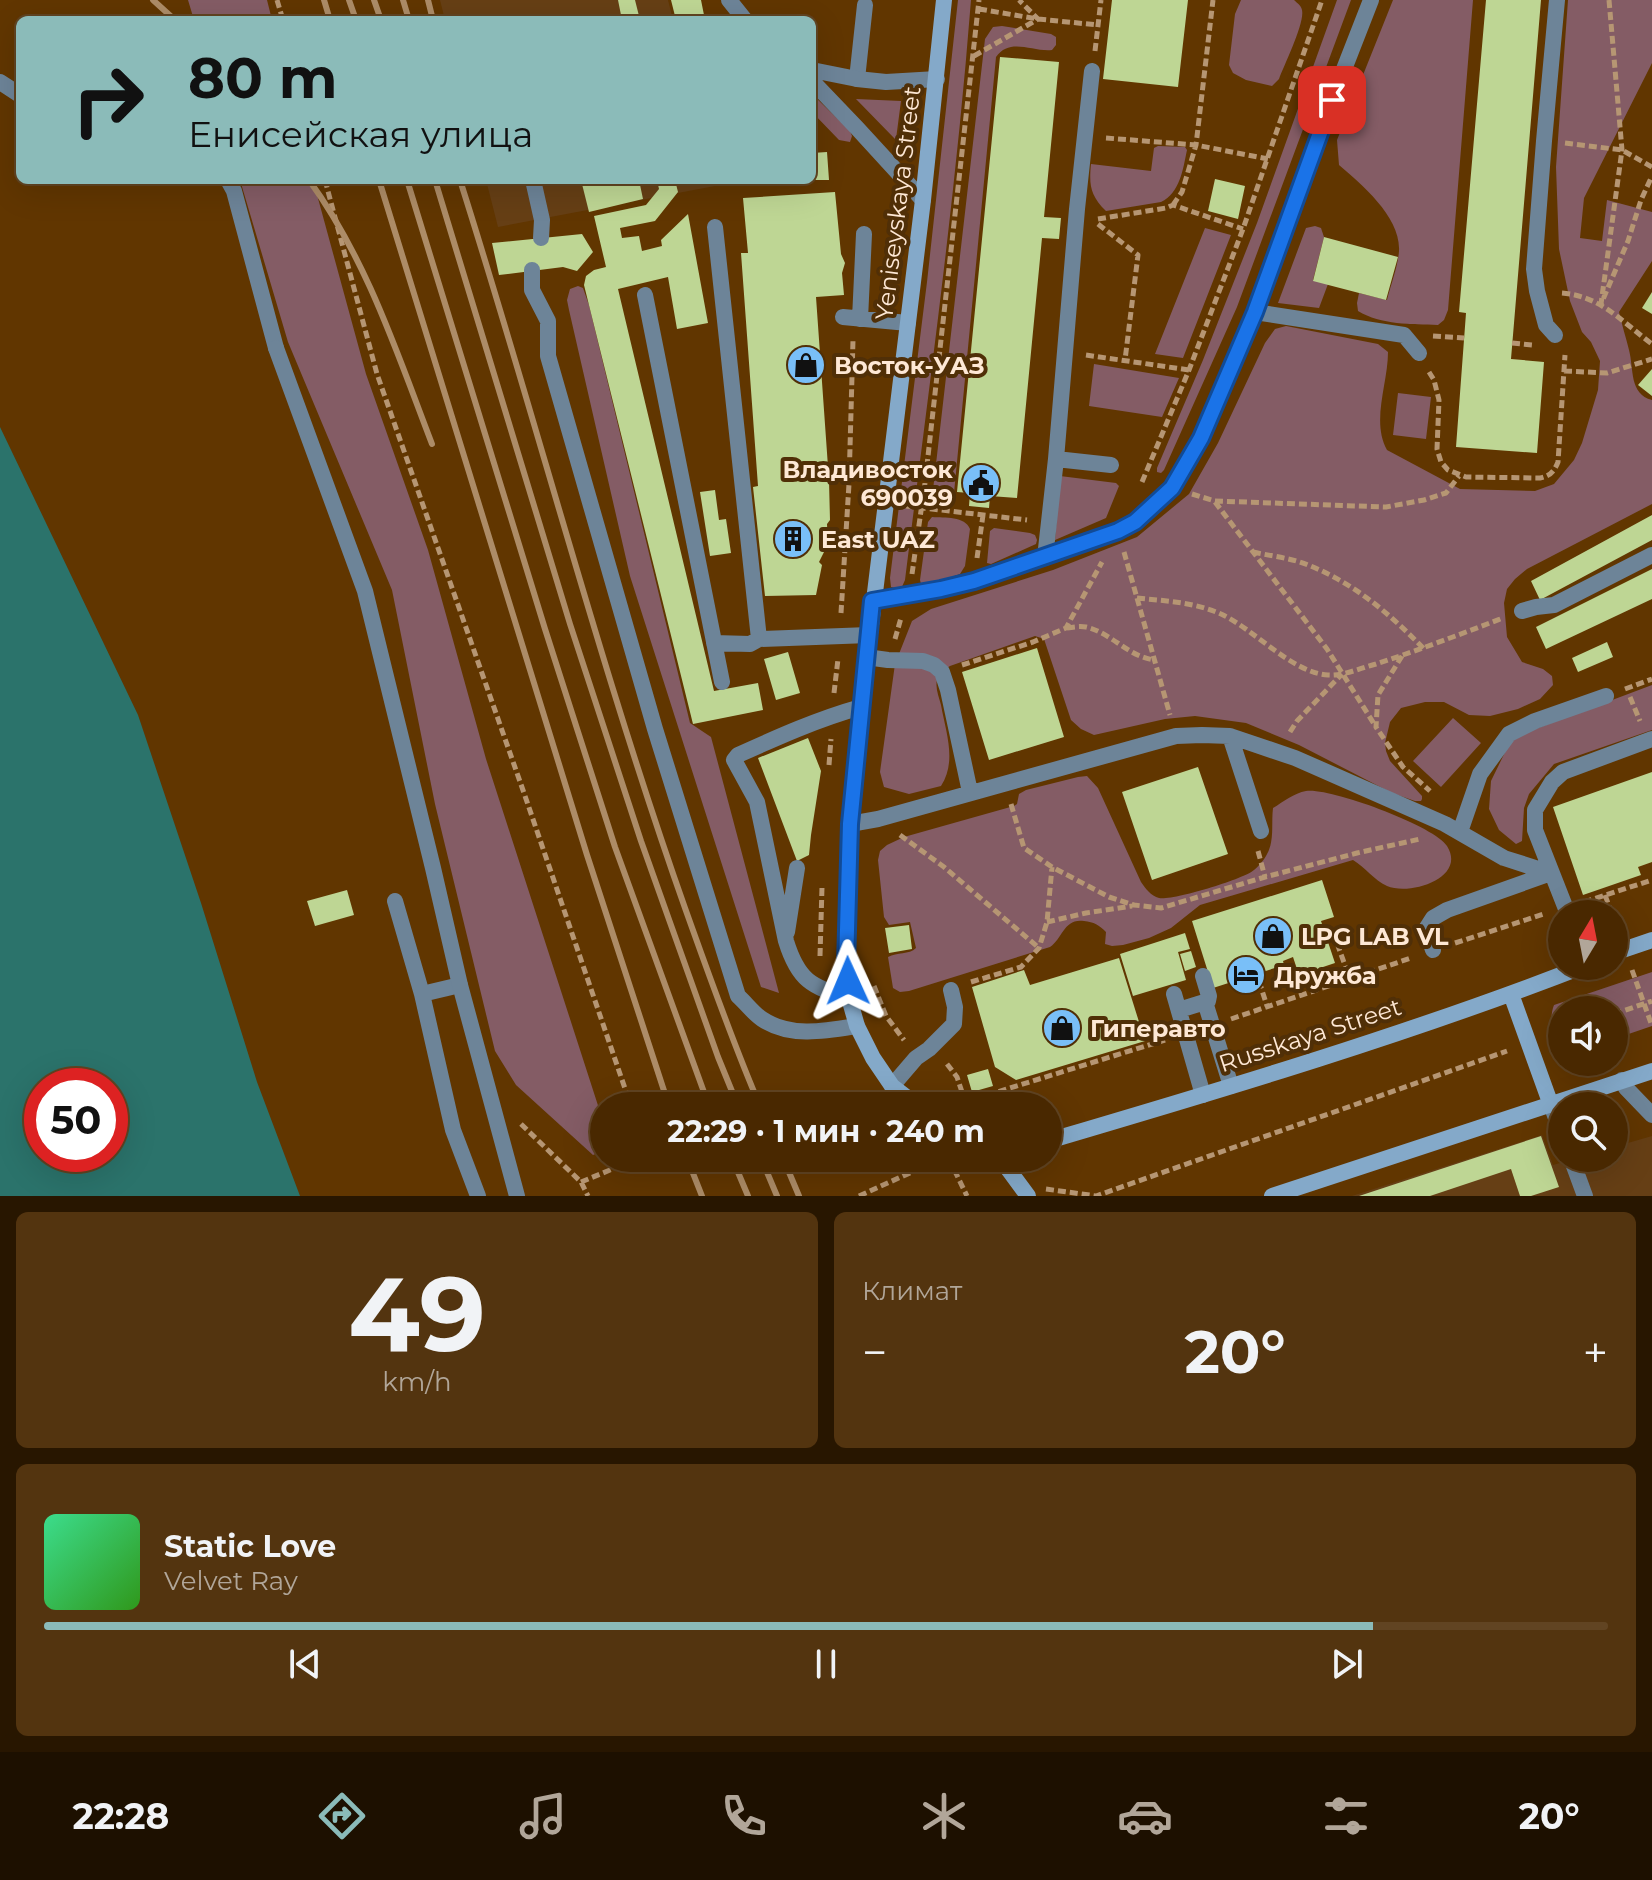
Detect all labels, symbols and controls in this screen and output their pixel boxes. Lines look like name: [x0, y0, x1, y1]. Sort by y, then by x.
text: 80 m: [188, 44, 338, 112]
icon: right: [56, 48, 160, 152]
pin: [1298, 66, 1366, 134]
icon: arrive: [1310, 78, 1354, 122]
street label: Yeniseyskaya Street: [869, 84, 927, 321]
text: Енисейская улица: [188, 112, 533, 156]
shop icon: Восток-УАЗ: [785, 344, 827, 386]
place label: Восток-УАЗ: [834, 351, 985, 380]
place label: Владивосток 690039: [783, 455, 954, 512]
public building icon: Владивосток 690039: [960, 462, 1002, 504]
building icon: East UAZ: [772, 518, 814, 560]
place label: East UAZ: [821, 525, 935, 554]
north arrow: [1548, 900, 1628, 980]
map controls: [1548, 900, 1628, 1172]
shop icon: LPG LAB VL: [1252, 915, 1294, 957]
place label: LPG LAB VL: [1301, 922, 1449, 951]
position arrow: [806, 939, 890, 1023]
hotel icon: Дружба: [1225, 954, 1267, 996]
place label: Дружба: [1274, 961, 1377, 990]
street label: Russkaya Street: [1215, 992, 1405, 1078]
button: sound: [1548, 996, 1628, 1076]
shop icon: Гиперавто: [1041, 1007, 1083, 1049]
place label: Гиперавто: [1090, 1014, 1226, 1043]
speed limit sign: 50: [24, 1068, 128, 1172]
button: search: [1548, 1092, 1628, 1172]
text: 22:29 · 1 мин · 240 m: [667, 1113, 985, 1150]
text: 49: [348, 1250, 486, 1377]
text: Климат: [862, 1275, 962, 1307]
text: 20°: [1184, 1315, 1286, 1388]
text: −: [862, 1325, 887, 1379]
text: +: [1583, 1325, 1608, 1379]
text: km/h: [382, 1366, 452, 1398]
text: Static Love: [164, 1528, 336, 1565]
text: Velvet Ray: [164, 1565, 298, 1597]
icon: previous: [283, 1642, 327, 1686]
icon: pause: [804, 1642, 848, 1686]
icon: next: [1325, 1642, 1369, 1686]
icon: directions: [314, 1788, 370, 1844]
icon: music: [515, 1788, 571, 1844]
icon: phone: [716, 1788, 772, 1844]
icon: climate: [916, 1788, 972, 1844]
icon: car: [1117, 1788, 1173, 1844]
icon: filters: [1318, 1788, 1374, 1844]
text: 22:28: [72, 1794, 169, 1838]
text: 20°: [1519, 1794, 1580, 1838]

